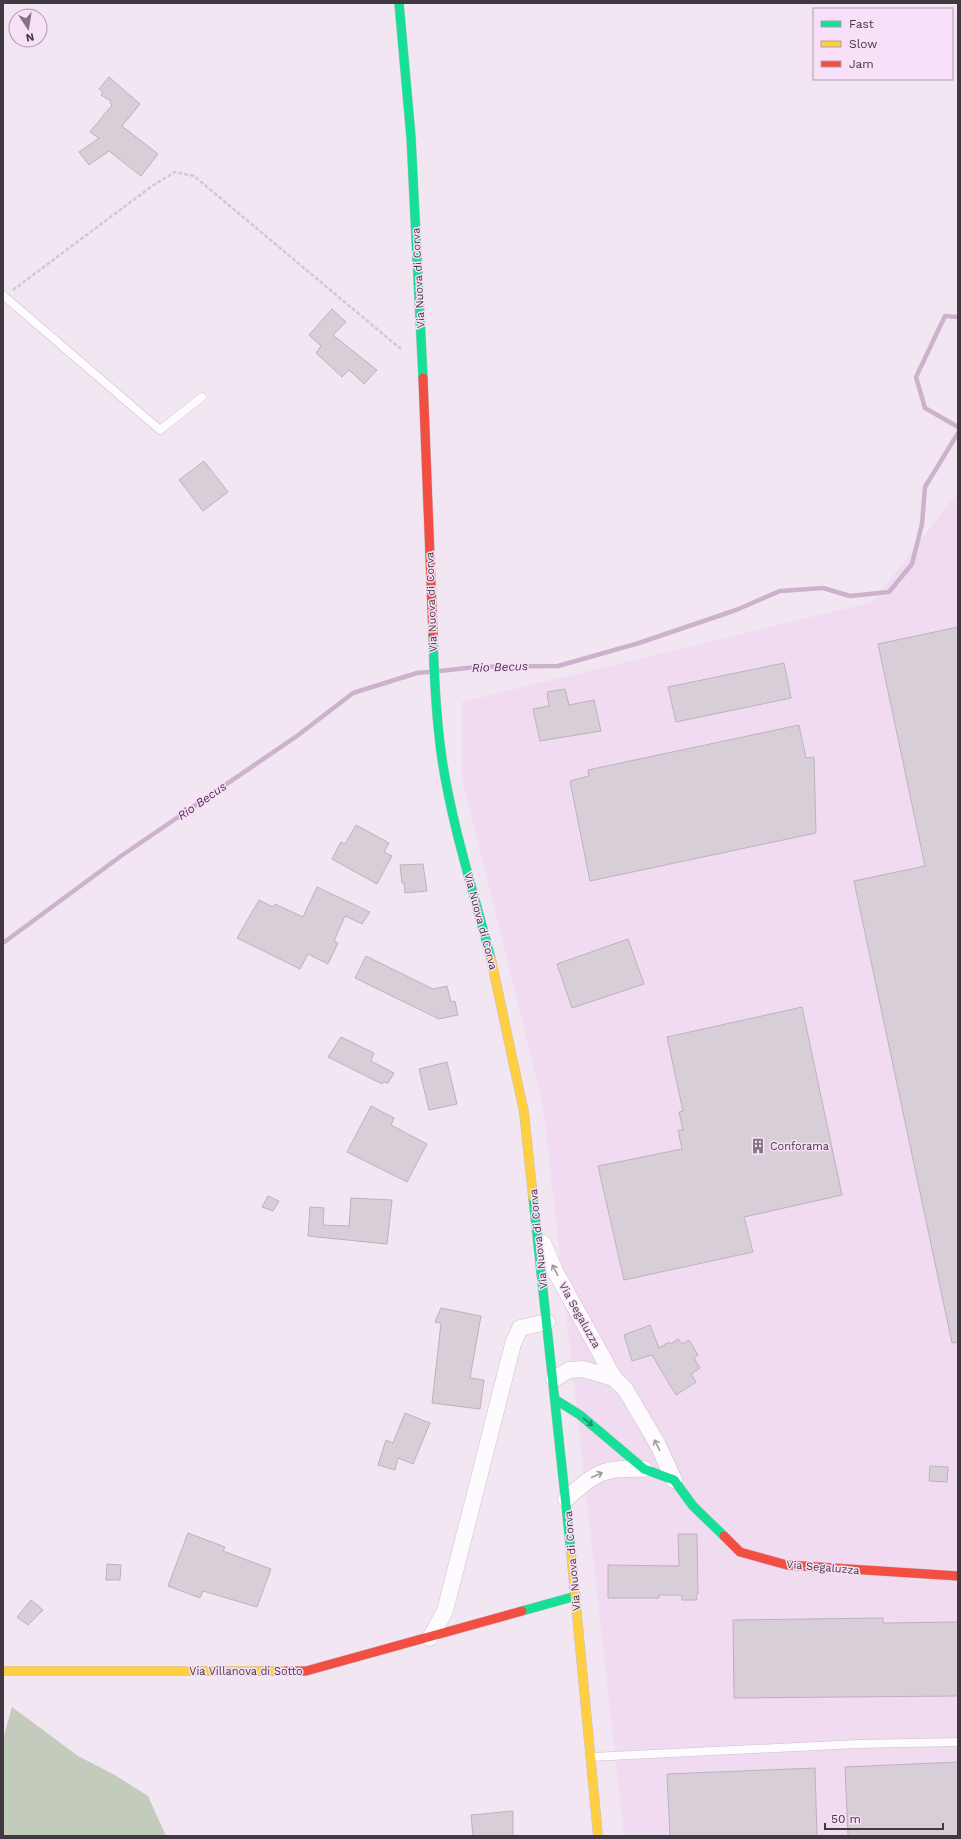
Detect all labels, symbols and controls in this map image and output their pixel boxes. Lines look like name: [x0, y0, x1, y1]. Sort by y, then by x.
north arrow: [8, 8, 48, 48]
legend: [813, 8, 953, 80]
text: Fast: [849, 17, 874, 31]
text: N: [25, 30, 35, 44]
text: Slow: [849, 37, 877, 51]
text: Jam: [849, 57, 874, 71]
street label: Via Nuova di Corva: [409, 227, 428, 328]
street label: Via Nuova di Corva: [423, 552, 440, 652]
water label: Rio Becus: [472, 659, 528, 675]
water label: Rio Becus: [175, 779, 229, 823]
street label: Via Nuova di Corva: [461, 871, 500, 971]
building icon: Conforama: [749, 1137, 767, 1155]
place label: Conforama: [770, 1140, 829, 1153]
street label: Via Nuova di Corva: [527, 1188, 550, 1290]
one-way arrow: [551, 1264, 558, 1276]
street label: Via Segaluzza: [556, 1280, 603, 1350]
one-way arrow: [583, 1418, 594, 1427]
one-way arrow: [653, 1439, 660, 1451]
one-way arrow: [590, 1471, 602, 1478]
street label: Via Nuova di Corva: [562, 1510, 583, 1612]
street label: Via Segaluzza: [786, 1558, 860, 1577]
street label: Via Villanova di Sotto: [189, 1665, 303, 1678]
scale bar: [825, 1805, 943, 1831]
text: 50 m: [831, 1812, 861, 1826]

